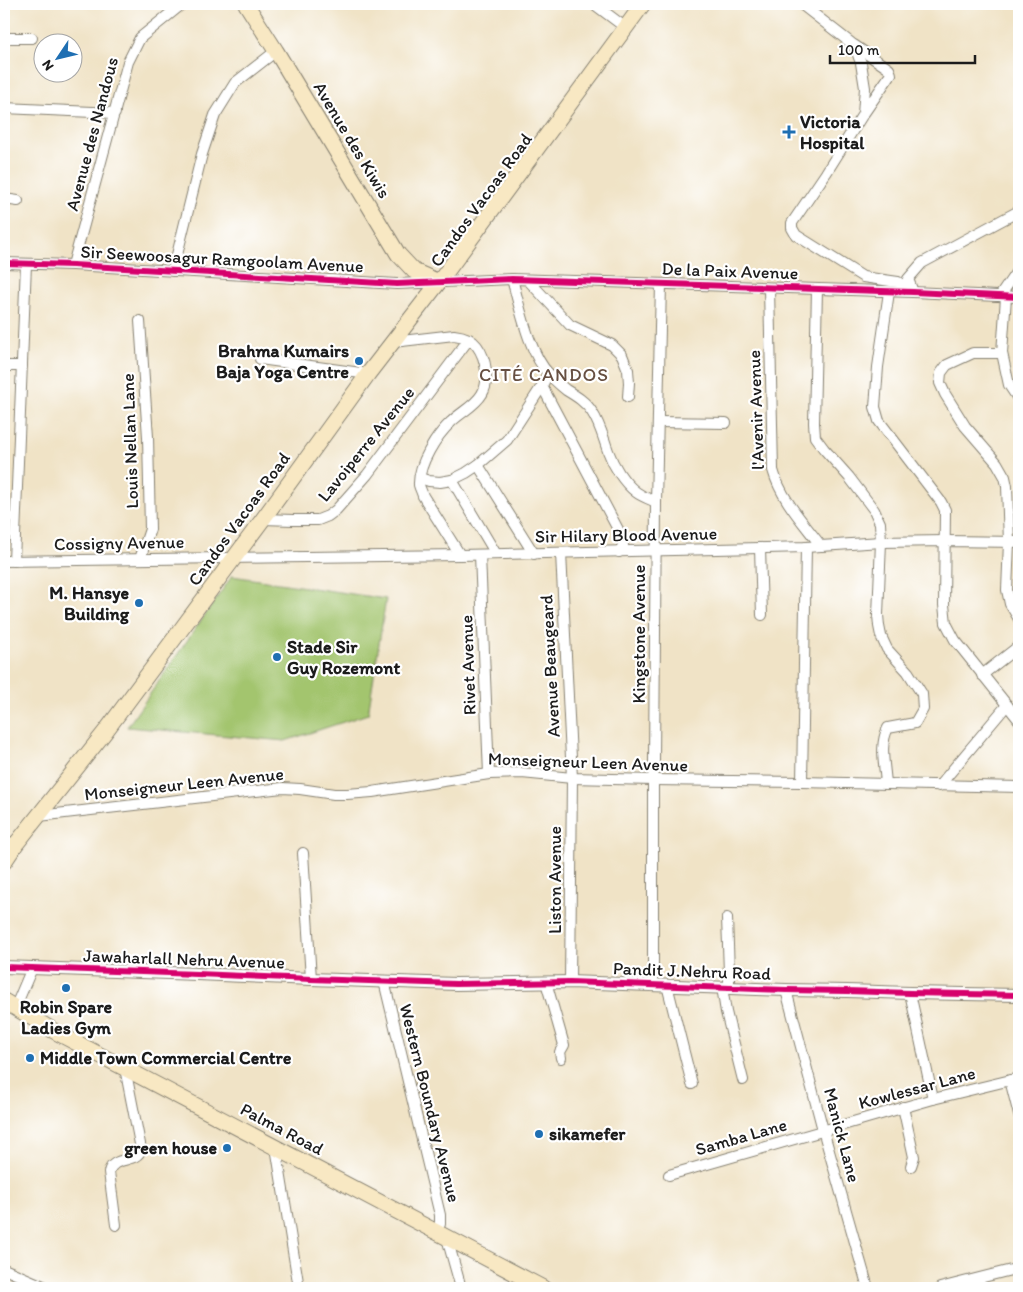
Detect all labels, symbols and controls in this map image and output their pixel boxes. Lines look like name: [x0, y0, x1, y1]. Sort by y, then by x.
north arrow: [32, 32, 82, 82]
scale bar: [830, 32, 976, 64]
text: 100 m: [838, 41, 880, 59]
street label: Avenue des Nandous: [61, 55, 123, 213]
text: N: [38, 56, 57, 74]
street label: Avenue des Kiwis: [309, 78, 395, 202]
place label: Victoria Hospital: [800, 111, 865, 154]
marker: Victoria Hospital: [782, 125, 796, 139]
street label: Candos Vacoas Road: [425, 129, 537, 271]
street label: Sir Seewoosagur Ramgoolam Avenue: [80, 241, 364, 277]
street label: De la Paix Avenue: [661, 258, 799, 284]
place label: Brahma Kumairs Baja Yoga Centre: [216, 340, 349, 383]
street label: l'Avenir Avenue: [743, 350, 769, 470]
marker: Brahma Kumairs Baja Yoga Centre: [353, 355, 365, 367]
district label: CITÉ CANDOS: [479, 363, 609, 386]
street label: Louis Nellan Lane: [117, 373, 143, 509]
street label: Lavoiperre Avenue: [313, 382, 419, 506]
street label: Candos Vacoas Road: [183, 448, 295, 590]
street label: Sir Hilary Blood Avenue: [535, 522, 717, 548]
street label: Cossigny Avenue: [54, 531, 184, 555]
street label: Kingstone Avenue: [628, 565, 650, 703]
place label: M. Hansye Building: [49, 582, 130, 625]
street label: Avenue Beaugeard: [535, 594, 565, 738]
marker: M. Hansye Building: [133, 597, 145, 609]
street label: Rivet Avenue: [455, 614, 481, 716]
place label: Stade Sir Guy Rozemont: [287, 636, 400, 679]
marker: Stade Sir Guy Rozemont: [271, 651, 283, 663]
street label: Monseigneur Leen Avenue: [488, 748, 688, 776]
street label: Monseigneur Leen Avenue: [83, 763, 285, 805]
street label: Liston Avenue: [544, 826, 566, 934]
street label: Jawaharlall Nehru Avenue: [83, 944, 285, 974]
street label: Pandit J.Nehru Road: [613, 957, 772, 985]
marker: Robin Spare Ladies Gym: [60, 982, 72, 994]
place label: Robin Spare Ladies Gym: [20, 996, 113, 1039]
street label: Western Boundary Avenue: [395, 1001, 465, 1205]
place label: Middle Town Commercial Centre: [40, 1047, 292, 1069]
marker: Middle Town Commercial Centre: [24, 1052, 36, 1064]
street label: Kowlessar Lane: [856, 1062, 978, 1114]
street label: Manick Lane: [819, 1085, 865, 1185]
street label: Palma Road: [237, 1098, 328, 1160]
street label: Samba Lane: [693, 1113, 789, 1161]
place label: sikamefer: [549, 1123, 626, 1145]
marker: sikamefer: [533, 1128, 545, 1140]
place label: green house: [124, 1137, 217, 1159]
marker: green house: [221, 1142, 233, 1154]

